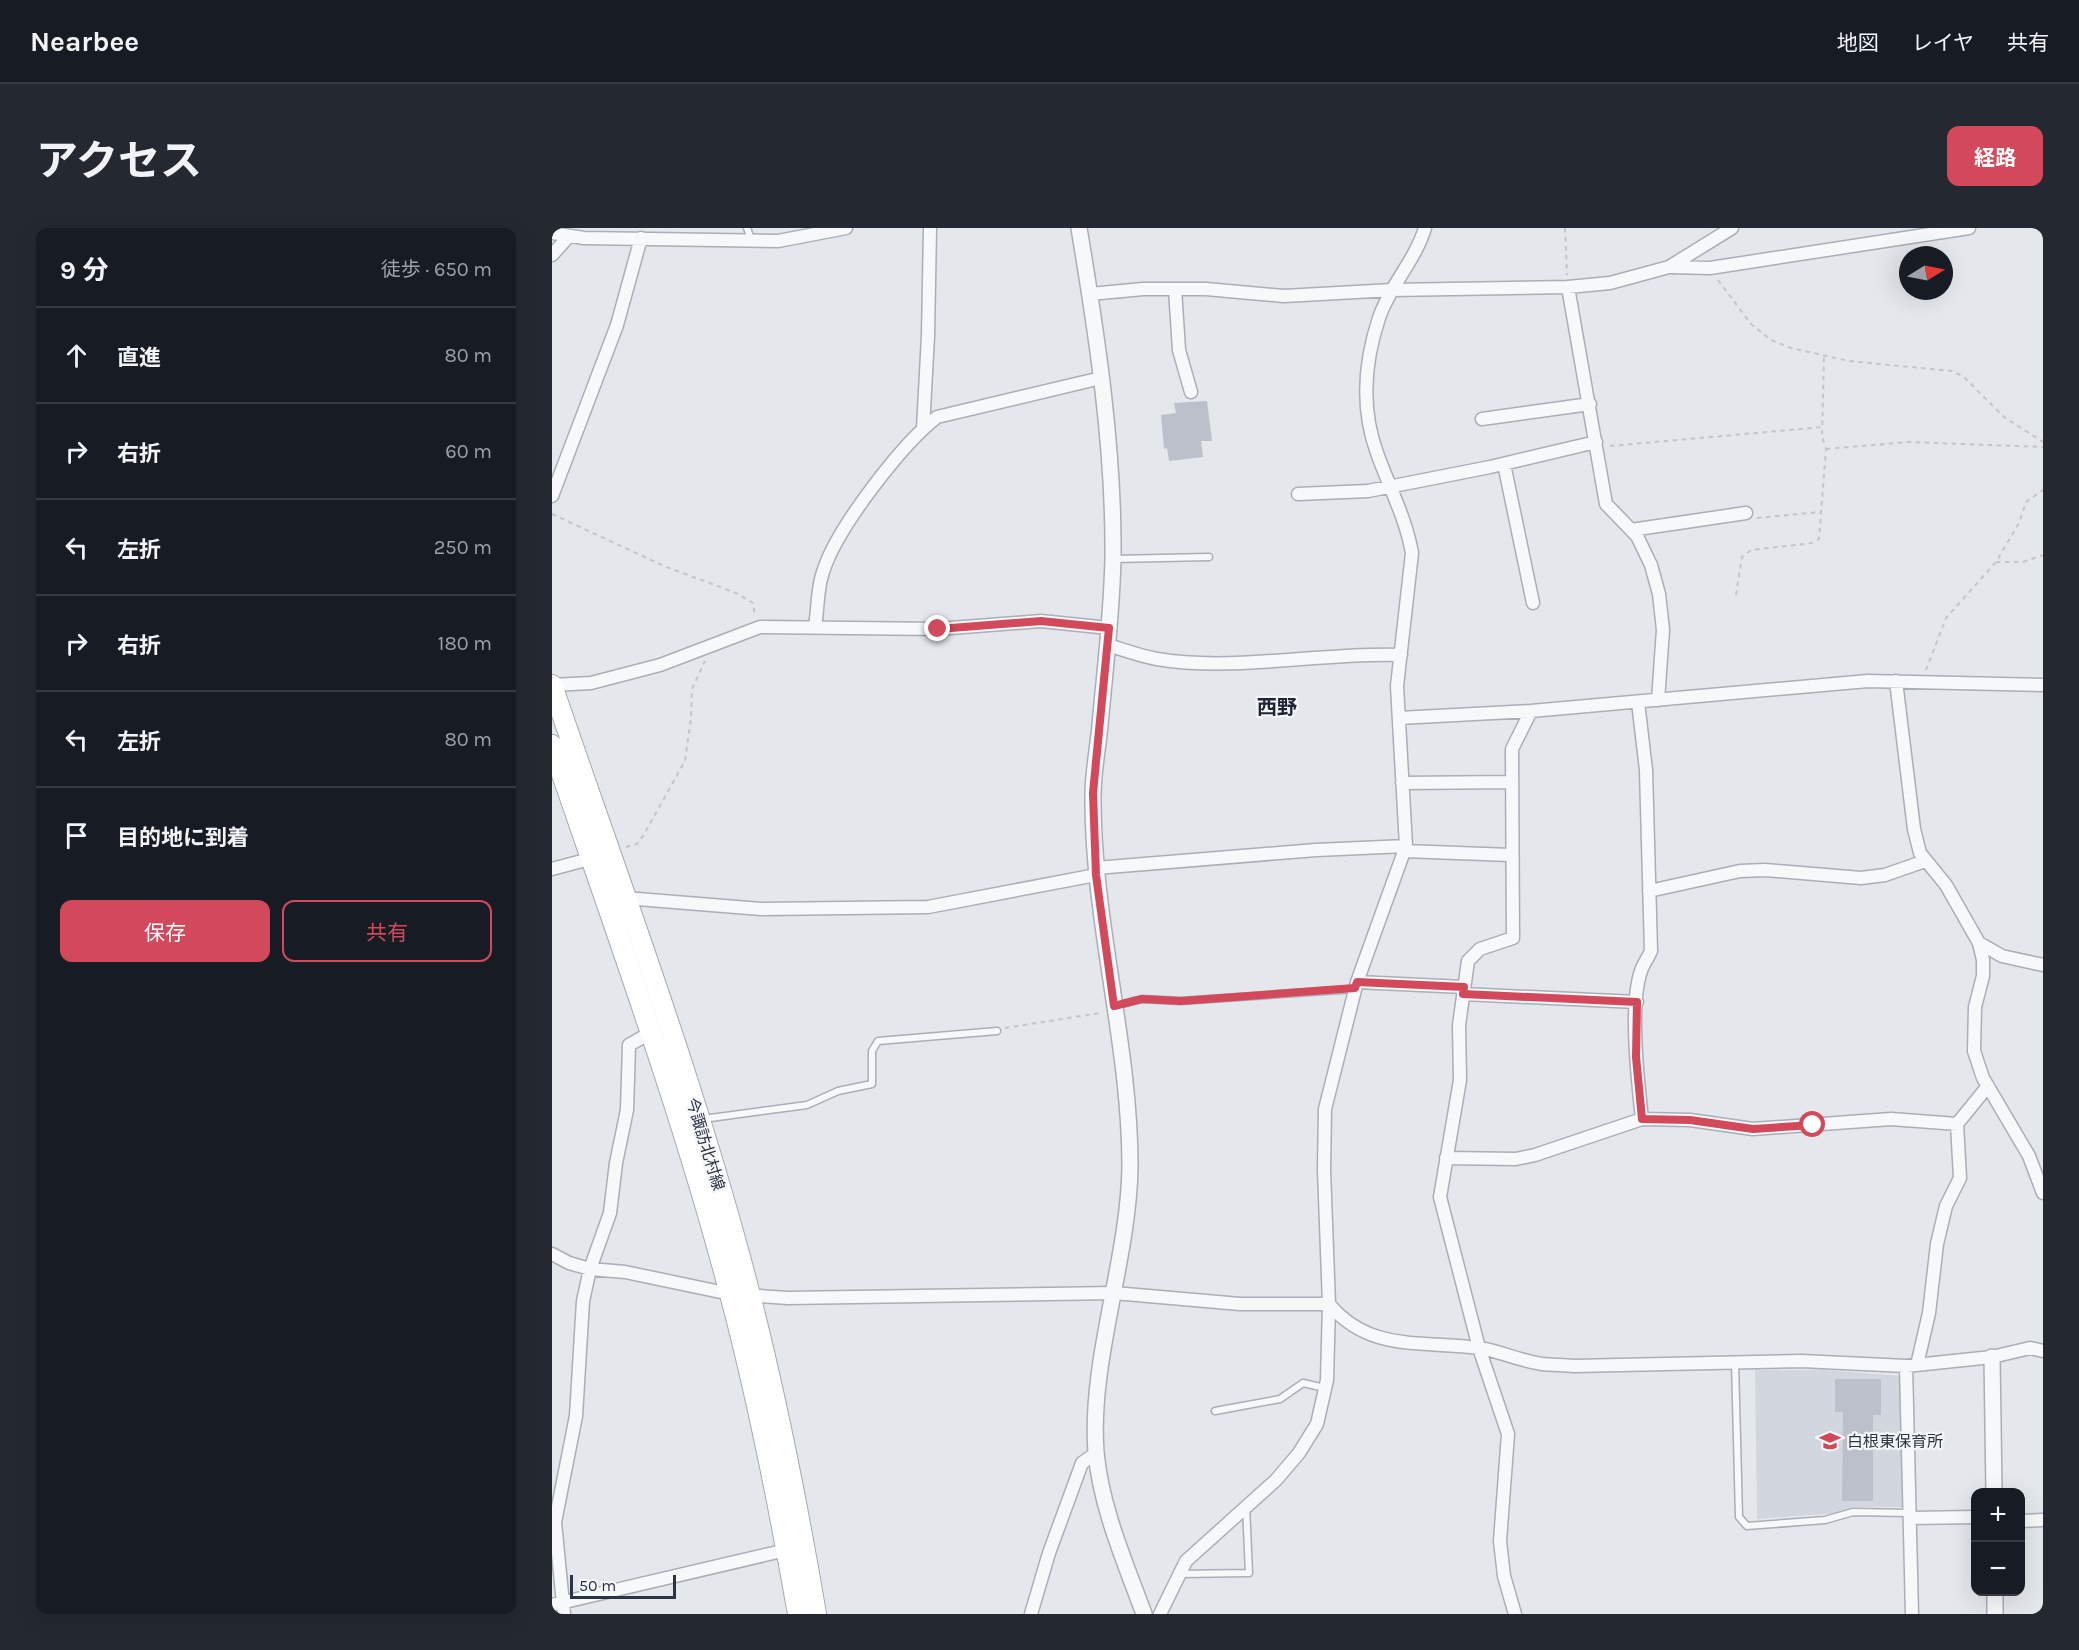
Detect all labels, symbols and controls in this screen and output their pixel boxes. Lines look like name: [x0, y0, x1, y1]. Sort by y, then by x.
text: Nearbee: [30, 25, 139, 58]
text: 地図: [1837, 31, 1879, 55]
text: レイヤ: [1912, 31, 1974, 55]
text: 共有: [2007, 31, 2049, 55]
button: 経路: [1947, 126, 2043, 186]
text: アクセス: [36, 136, 202, 186]
north arrow: [1899, 246, 1953, 300]
text: 9 分: [60, 255, 108, 286]
text: 徒歩 · 650 m: [381, 258, 492, 281]
icon: ahead: [60, 339, 93, 372]
text: 80 m: [444, 344, 492, 367]
text: 直進: [117, 345, 161, 371]
icon: right: [60, 435, 93, 468]
text: 60 m: [445, 440, 492, 463]
text: 右折: [117, 441, 161, 467]
icon: left: [60, 531, 93, 564]
text: 250 m: [434, 536, 492, 559]
text: 左折: [117, 537, 161, 563]
route end: [924, 615, 950, 641]
icon: right: [60, 627, 93, 660]
text: 180 m: [438, 632, 492, 655]
text: 右折: [117, 633, 161, 659]
district label: 西野: [1257, 696, 1297, 719]
icon: left: [60, 723, 93, 756]
text: 80 m: [444, 728, 492, 751]
text: 左折: [117, 729, 161, 755]
icon: arrive: [60, 819, 93, 852]
text: 目的地に到着: [117, 825, 249, 851]
button: 保存: [60, 900, 270, 962]
button: 共有: [282, 900, 492, 962]
street label: 今諏訪北村線: [682, 1095, 729, 1193]
route start: [1799, 1111, 1825, 1137]
school or university icon: 白根東保育所: [1818, 1429, 1842, 1453]
place label: 白根東保育所: [1847, 1432, 1943, 1451]
map controls: [1971, 1488, 2025, 1596]
button: +: [1971, 1488, 2025, 1542]
button: −: [1971, 1542, 2025, 1596]
scale bar: [570, 1572, 676, 1600]
text: 50 m: [579, 1576, 616, 1595]

